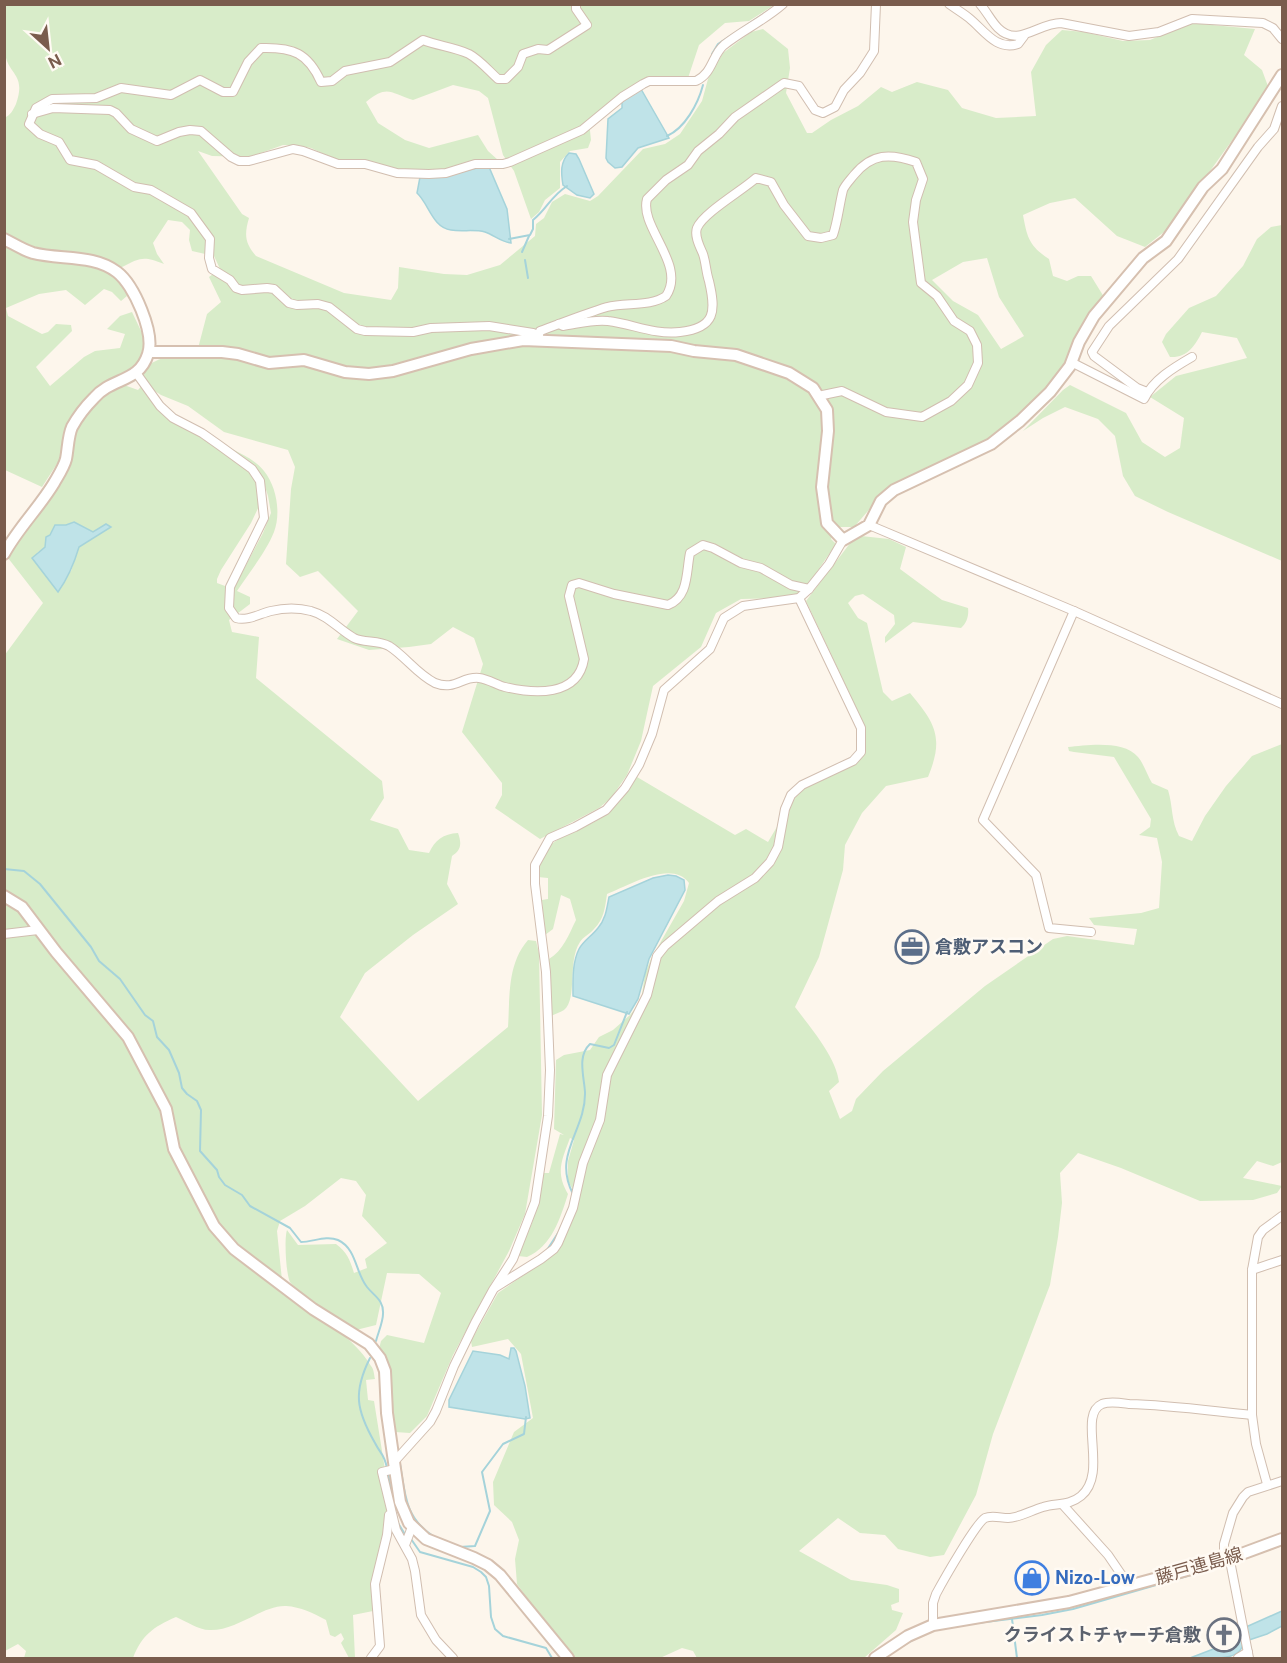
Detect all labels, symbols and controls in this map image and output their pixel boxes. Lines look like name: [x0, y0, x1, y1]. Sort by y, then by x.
north arrow: [18, 18, 78, 78]
text: N: [45, 50, 64, 72]
office icon: 倉敷アスコン: [894, 929, 930, 965]
place label: 倉敷アスコン: [935, 936, 1043, 957]
street label: 藤戸連島線: [1153, 1543, 1245, 1588]
shop icon: Nizo-Low: [1014, 1560, 1050, 1596]
place label: Nizo-Low: [1055, 1567, 1135, 1588]
church icon: クライストチャーチ倉敷: [1206, 1617, 1242, 1653]
place label: クライストチャーチ倉敷: [1004, 1624, 1201, 1645]

